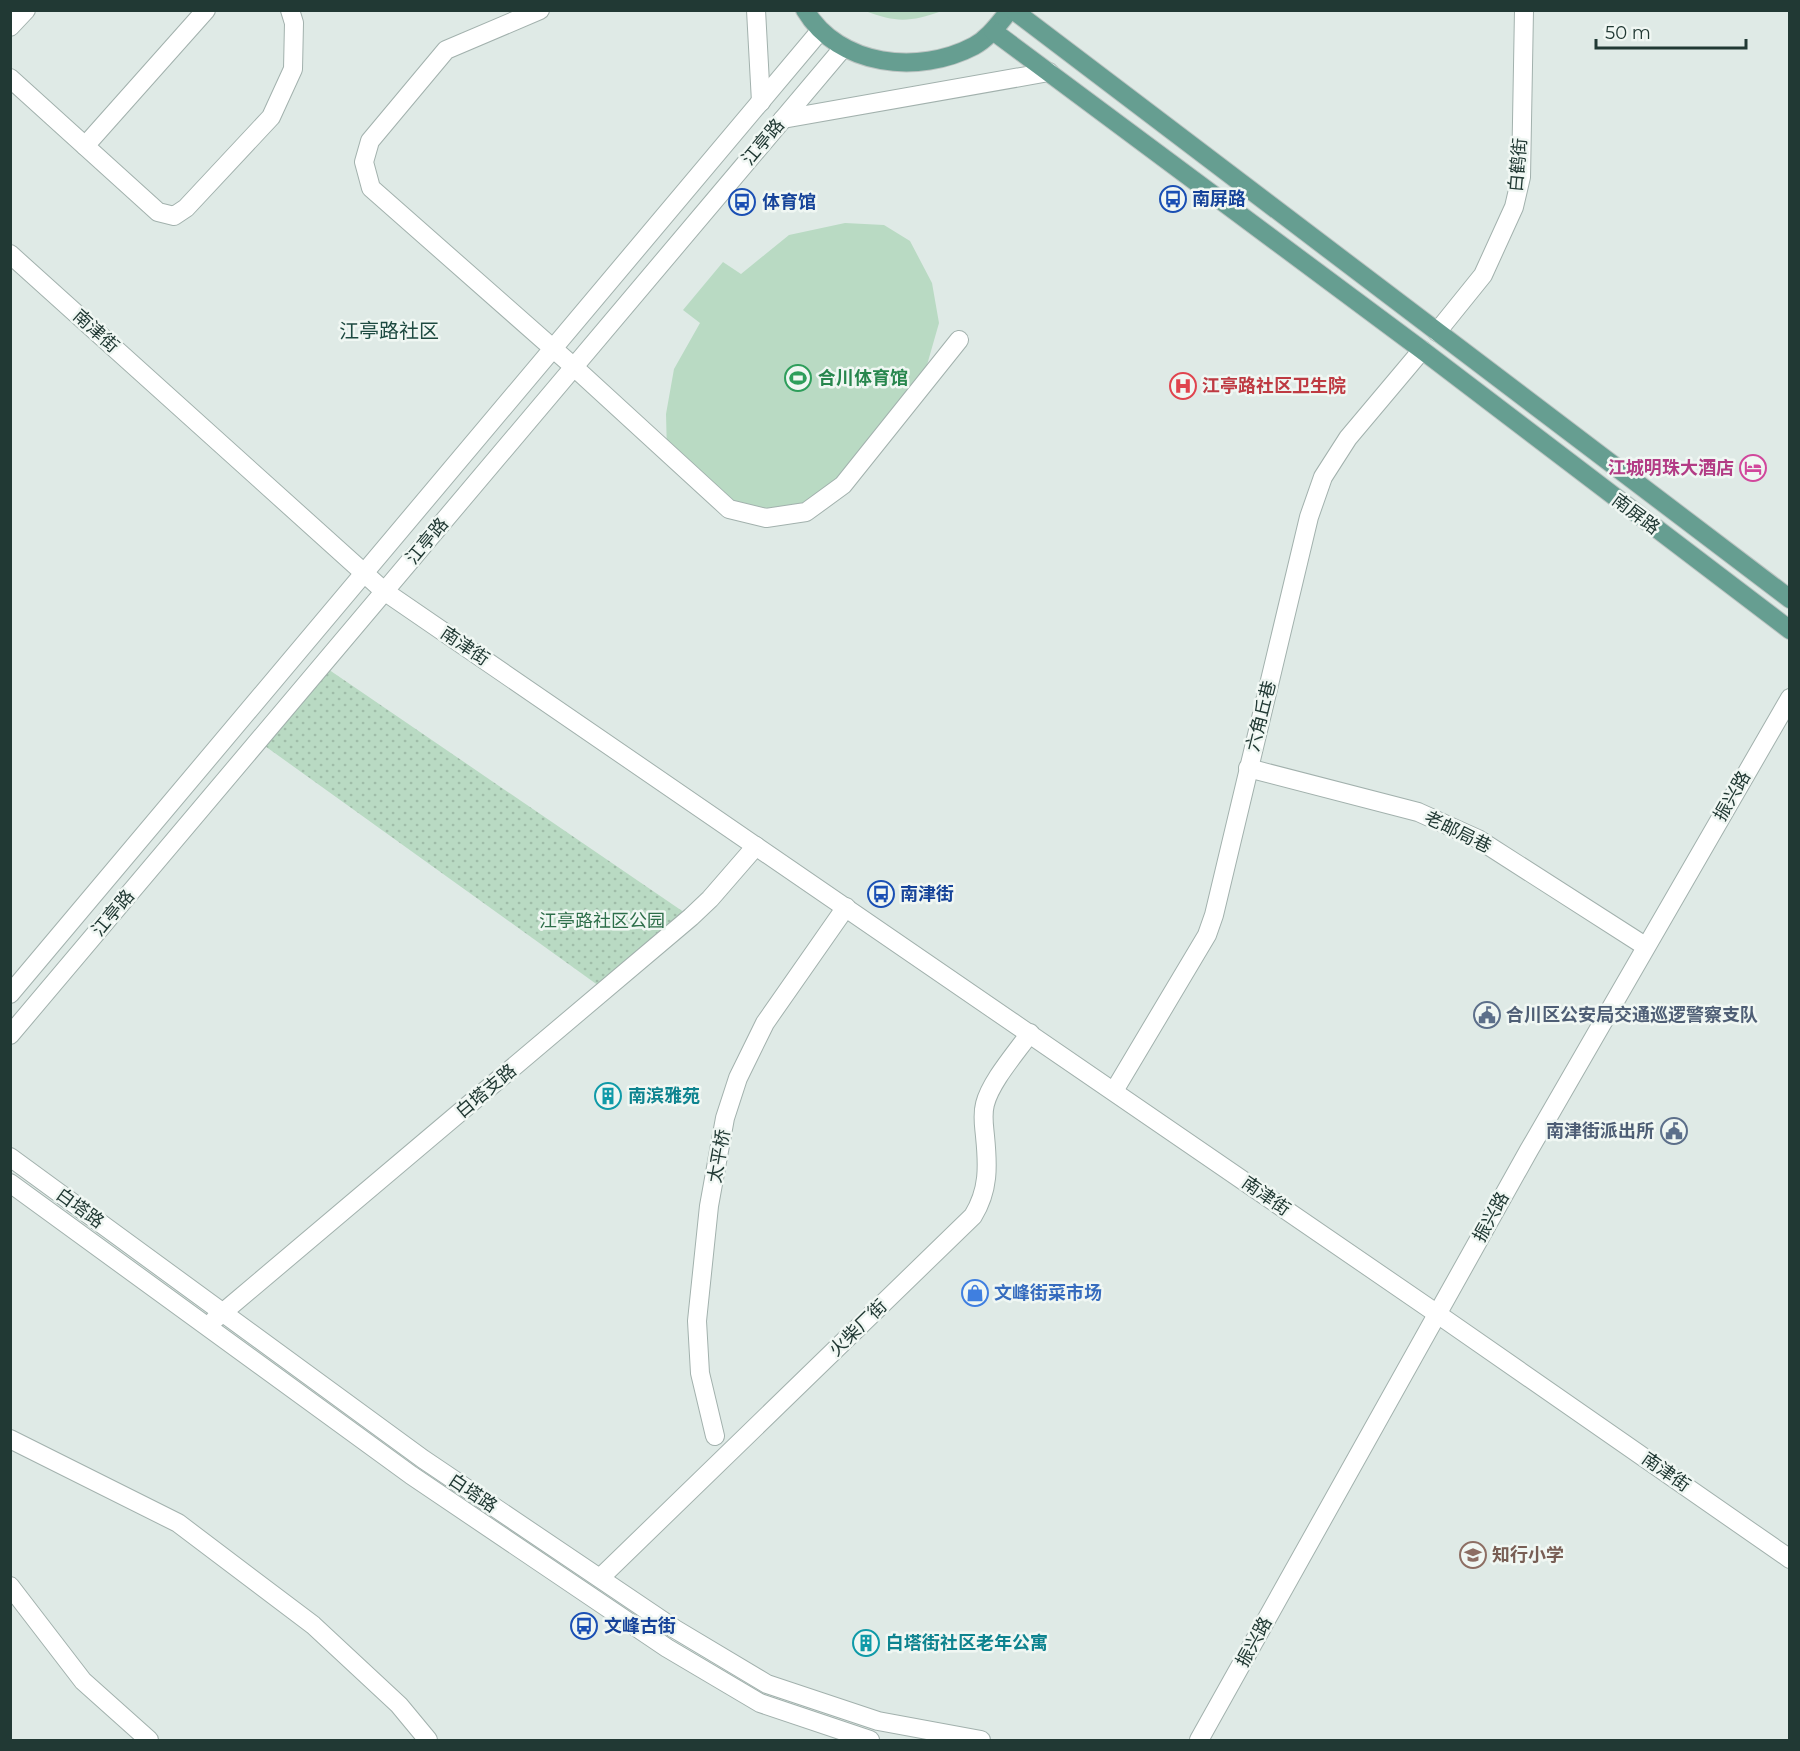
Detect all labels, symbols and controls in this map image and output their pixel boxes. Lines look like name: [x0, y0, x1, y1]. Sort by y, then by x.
scale bar: [1596, 12, 1746, 50]
text: 50 m: [1605, 22, 1651, 44]
street label: 江亭路: [737, 114, 789, 170]
street label: 白鹤街: [1505, 137, 1531, 193]
bus stop icon: 南屏路: [1158, 184, 1188, 214]
bus stop icon: 体育馆: [727, 187, 757, 217]
place label: 南屏路: [1192, 188, 1246, 210]
place label: 体育馆: [762, 191, 816, 213]
street label: 南津街: [69, 305, 123, 357]
district label: 江亭路社区: [339, 319, 439, 343]
sports icon: 合川体育馆: [783, 363, 813, 393]
place label: 合川体育馆: [818, 367, 908, 389]
hospital icon: 江亭路社区卫生院: [1168, 371, 1198, 401]
place label: 江亭路社区卫生院: [1202, 375, 1346, 397]
hotel icon: 江城明珠大酒店: [1738, 453, 1768, 483]
place label: 江城明珠大酒店: [1608, 457, 1734, 479]
street label: 南屏路: [1608, 489, 1664, 539]
street label: 江亭路: [401, 513, 453, 569]
street label: 南津街: [436, 622, 494, 670]
street label: 六角丘巷: [1242, 678, 1280, 754]
street label: 振兴路: [1709, 767, 1755, 825]
street label: 老邮局巷: [1421, 806, 1495, 858]
bus stop icon: 南津街: [866, 879, 896, 909]
place label: 南津街: [900, 883, 954, 905]
street label: 江亭路: [87, 885, 139, 941]
park label: 江亭路社区公园: [539, 910, 665, 932]
public building icon: 合川区公安局交通巡逻警察支队: [1472, 1000, 1502, 1030]
place label: 合川区公安局交通巡逻警察支队: [1506, 1004, 1758, 1026]
street label: 白塔支路: [451, 1059, 521, 1123]
building icon: 南滨雅苑: [593, 1081, 623, 1111]
place label: 南滨雅苑: [628, 1085, 700, 1107]
public building icon: 南津街派出所: [1659, 1116, 1689, 1146]
place label: 南津街派出所: [1546, 1120, 1654, 1142]
street label: 太平桥: [703, 1128, 735, 1184]
street label: 南津街: [1238, 1172, 1294, 1220]
street label: 白塔路: [52, 1183, 108, 1233]
street label: 振兴路: [1468, 1188, 1514, 1246]
shop icon: 文峰街菜市场: [960, 1278, 990, 1308]
place label: 文峰街菜市场: [994, 1282, 1102, 1304]
street label: 火柴厂街: [824, 1295, 892, 1361]
street label: 南津街: [1638, 1448, 1694, 1496]
street label: 白塔路: [444, 1469, 502, 1517]
school or university icon: 知行小学: [1458, 1540, 1488, 1570]
place label: 知行小学: [1492, 1544, 1564, 1566]
bus stop icon: 文峰古街: [569, 1611, 599, 1641]
street label: 振兴路: [1231, 1613, 1277, 1671]
place label: 文峰古街: [604, 1615, 676, 1637]
building icon: 白塔街社区老年公寓: [851, 1628, 881, 1658]
place label: 白塔街社区老年公寓: [886, 1632, 1048, 1654]

